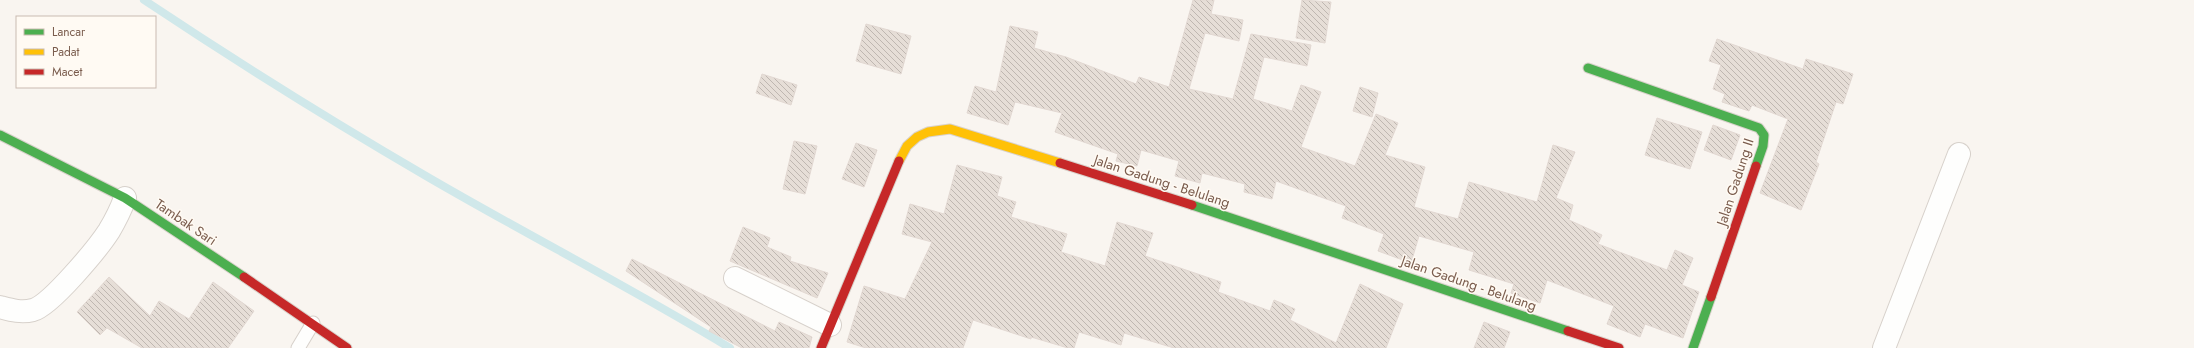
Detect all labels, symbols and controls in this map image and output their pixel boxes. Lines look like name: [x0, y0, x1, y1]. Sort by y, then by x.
legend: [16, 16, 156, 88]
text: Lancar: [52, 23, 86, 41]
text: Padat: [52, 43, 80, 61]
text: Macet: [52, 63, 82, 81]
street label: Jalan Gadung II: [1711, 136, 1759, 230]
street label: Jalan Gadung - Belulang: [1089, 149, 1233, 212]
street label: Tambak Sari: [151, 194, 221, 250]
street label: Jalan Gadung - Belulang: [1397, 250, 1539, 316]

